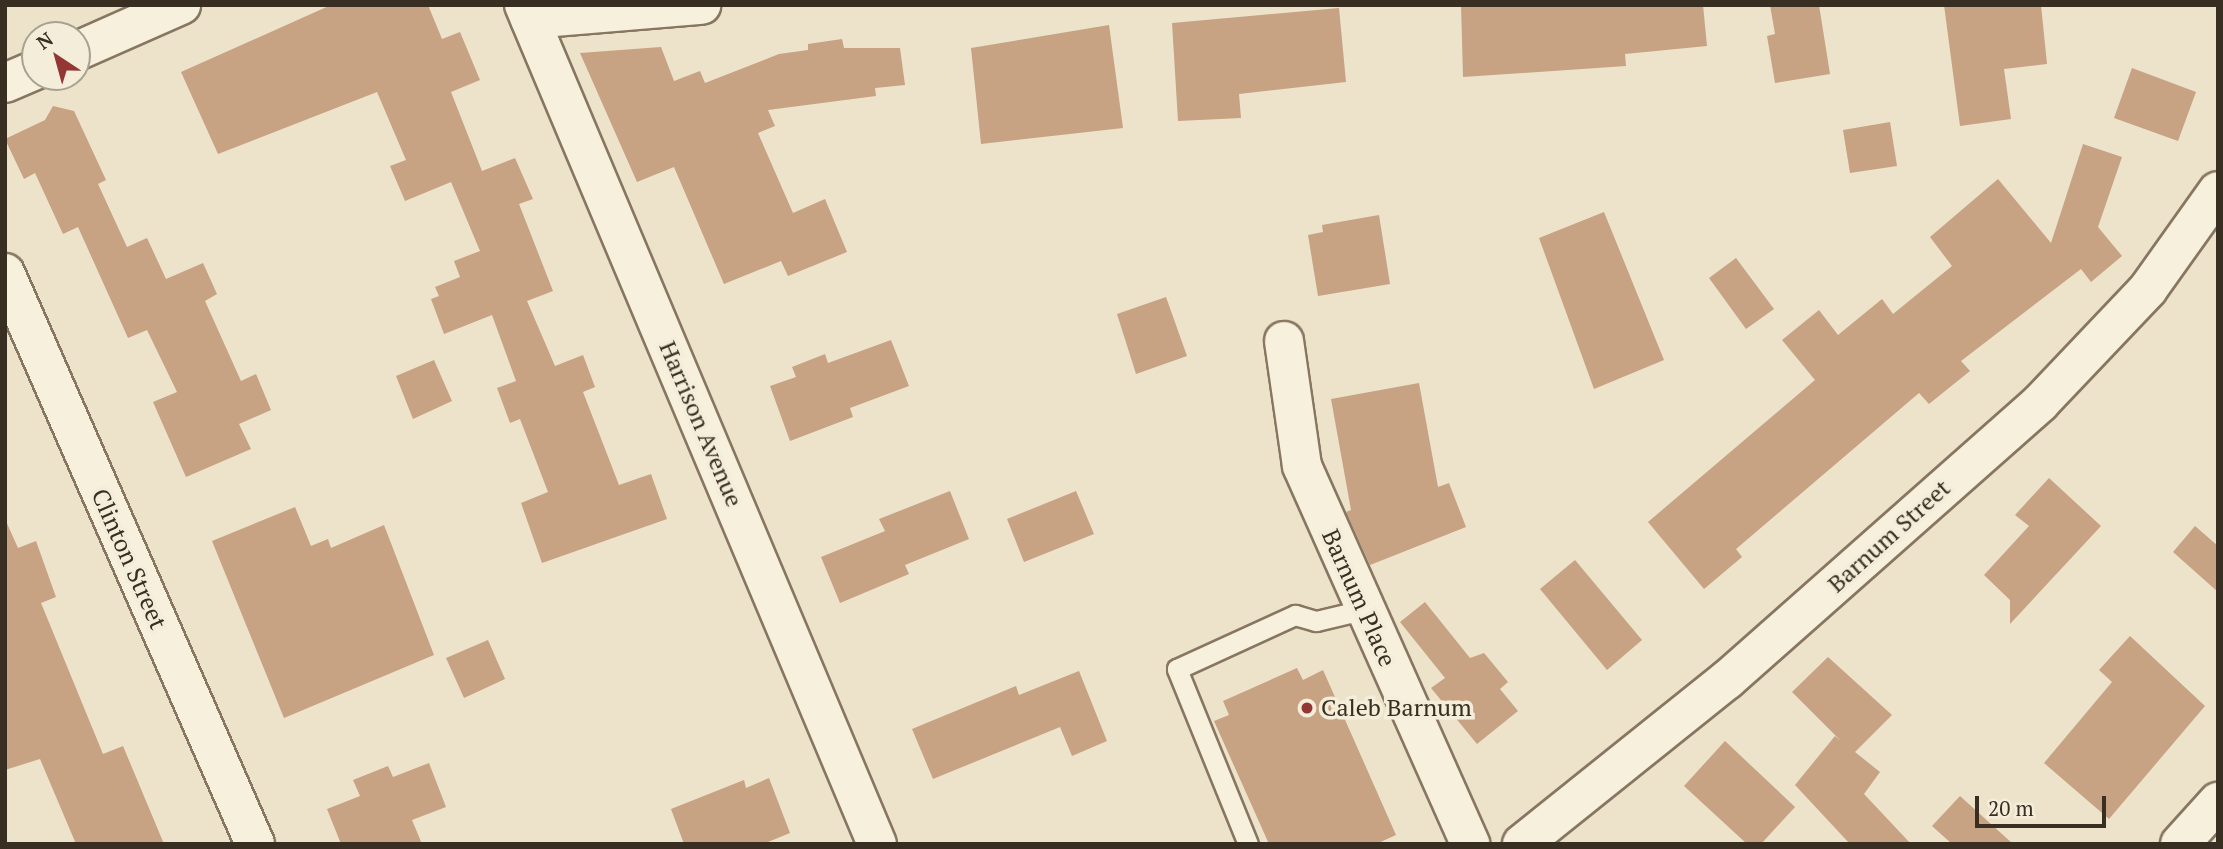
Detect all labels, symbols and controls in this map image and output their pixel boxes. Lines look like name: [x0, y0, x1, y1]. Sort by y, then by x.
north arrow: [21, 21, 91, 91]
text: N: [31, 26, 58, 55]
street label: Harrison Avenue: [653, 337, 749, 511]
street label: Barnum Street: [1822, 474, 1956, 598]
street label: Clinton Street: [85, 484, 173, 634]
street label: Barnum Place: [1316, 525, 1402, 671]
place label: Caleb Barnum: [1321, 694, 1472, 722]
marker: Caleb Barnum: [1299, 700, 1315, 716]
scale bar: [1978, 782, 2109, 826]
text: 20 m: [1988, 794, 2034, 822]

